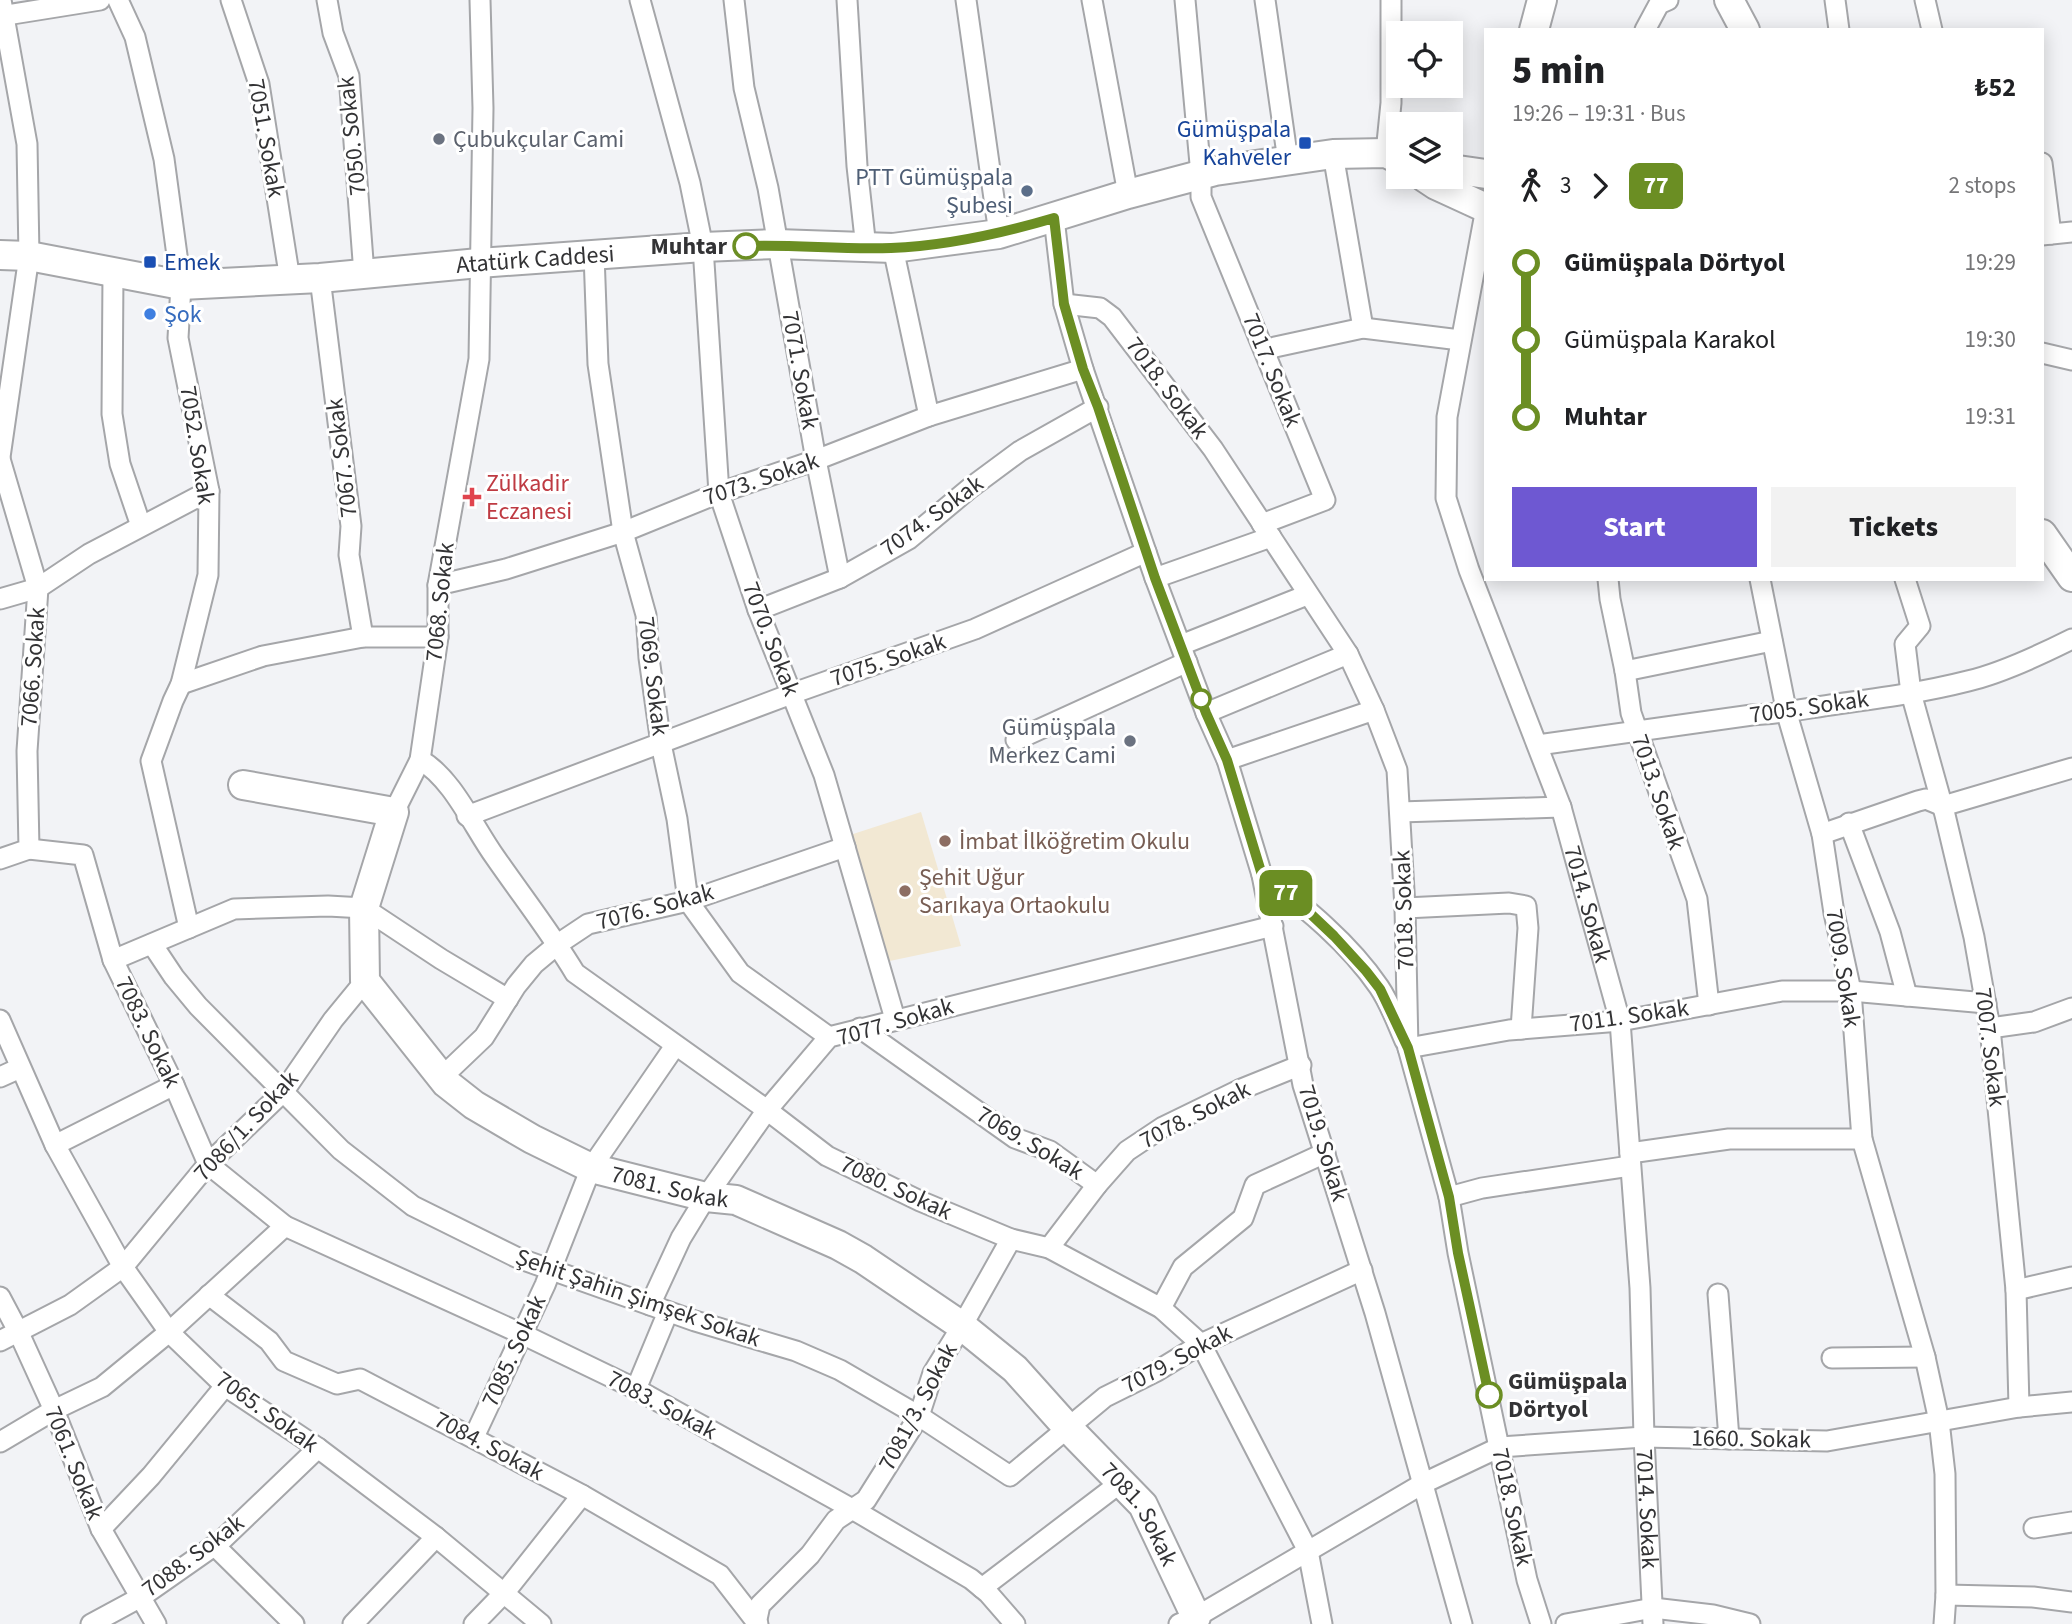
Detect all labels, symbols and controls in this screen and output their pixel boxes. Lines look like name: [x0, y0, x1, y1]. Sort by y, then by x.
map controls: [1386, 21, 1463, 189]
button: locate: [1386, 21, 1463, 98]
text: 5 min: [1512, 44, 1605, 98]
text: ₺52: [1975, 69, 2016, 106]
street label: 7050. Sokak: [328, 74, 376, 197]
street label: 7051. Sokak: [238, 76, 294, 200]
text: 19:26 – 19:31 · Bus: [1512, 97, 1686, 130]
place label: Gümüşpala Kahveler: [1177, 112, 1292, 175]
button: layers: [1386, 112, 1463, 189]
place label: Çubukçular Cami: [453, 122, 624, 157]
marker: Çubukçular Cami: [431, 131, 447, 147]
marker: Gümüşpala Kahveler: [1297, 135, 1313, 151]
place label: PTT Gümüşpala Şubesi: [855, 160, 1013, 223]
icon: walk: [1512, 167, 1550, 205]
icon: forward: [1581, 167, 1619, 205]
text: 77: [1643, 168, 1669, 203]
text: 3: [1560, 169, 1571, 202]
text: 2 stops: [1949, 169, 2016, 202]
marker: PTT Gümüşpala Şubesi: [1019, 183, 1035, 199]
place label: Muhtar: [650, 229, 727, 264]
marker: Muhtar: [733, 233, 759, 259]
street label: Atatürk Caddesi: [454, 236, 616, 283]
text: Gümüşpala Dörtyol: [1564, 244, 1785, 281]
place label: Emek: [164, 245, 220, 280]
text: 19:29: [1965, 246, 2016, 279]
marker: Emek: [142, 254, 158, 270]
place label: Şok: [164, 297, 202, 332]
marker: Şok: [142, 306, 158, 322]
street label: 7071. Sokak: [772, 308, 828, 432]
street label: 7017. Sokak: [1233, 308, 1311, 432]
text: Gümüşpala Karakol: [1564, 321, 1776, 358]
text: 19:30: [1965, 323, 2016, 356]
street label: 7018. Sokak: [1117, 330, 1217, 447]
street label: 7052. Sokak: [170, 383, 224, 507]
street label: 7067. Sokak: [317, 396, 367, 520]
text: Muhtar: [1564, 398, 1647, 435]
text: 19:31: [1965, 400, 2016, 433]
street label: 7073. Sokak: [699, 443, 824, 515]
place label: Zülkadir Eczanesi: [486, 466, 572, 529]
street label: 7074. Sokak: [873, 467, 991, 565]
button: Start: [1512, 487, 1757, 567]
button: Tickets: [1771, 487, 2016, 567]
marker: Zülkadir Eczanesi: [464, 489, 480, 505]
street label: 7068. Sokak: [416, 540, 464, 663]
street label: 7070. Sokak: [733, 577, 809, 701]
street label: 7066. Sokak: [11, 606, 55, 728]
street label: 7069. Sokak: [628, 614, 678, 738]
street label: 7075. Sokak: [826, 624, 951, 696]
street label: 7005. Sokak: [1747, 681, 1871, 733]
unlabelled marker: [1191, 689, 1211, 709]
place label: Gümüşpala Merkez Cami: [988, 710, 1116, 773]
street label: 7013. Sokak: [1622, 730, 1694, 855]
marker: Gümüşpala Merkez Cami: [1122, 733, 1138, 749]
place label: İmbat İlköğretim Okulu: [959, 824, 1190, 859]
marker: İmbat İlköğretim Okulu: [937, 833, 953, 849]
street label: 7014. Sokak: [1555, 841, 1621, 967]
street label: 7018. Sokak: [1384, 849, 1424, 971]
place label: Şehit Uğur Sarıkaya Ortaokulu: [919, 860, 1110, 923]
line badge: 77: [1254, 870, 1318, 916]
street label: 7076. Sokak: [593, 875, 718, 939]
text: 77: [1273, 875, 1299, 910]
marker: Şehit Uğur Sarıkaya Ortaokulu: [897, 883, 913, 899]
street label: 7009. Sokak: [1816, 906, 1870, 1030]
street label: 7083. Sokak: [106, 970, 190, 1094]
street label: 7007. Sokak: [1965, 985, 2015, 1109]
street label: 7077. Sokak: [833, 989, 958, 1055]
street label: 7011. Sokak: [1567, 990, 1691, 1042]
street label: 7086/1. Sokak: [185, 1063, 307, 1189]
street label: 7078. Sokak: [1134, 1072, 1256, 1158]
street label: 7019. Sokak: [1289, 1081, 1357, 1206]
street label: 7069. Sokak: [970, 1097, 1091, 1189]
street label: 7080. Sokak: [834, 1147, 958, 1229]
street label: 7081. Sokak: [607, 1156, 730, 1217]
street label: Şehit Şahin Şimşek Sokak: [511, 1240, 765, 1356]
street label: 7085. Sokak: [473, 1289, 555, 1413]
street label: 7079. Sokak: [1116, 1315, 1238, 1403]
street label: 7081/3. Sokak: [870, 1337, 966, 1477]
street label: 7083. Sokak: [601, 1361, 723, 1449]
street label: 7065. Sokak: [208, 1363, 326, 1461]
place label: Gümüşpala Dörtyol: [1508, 1364, 1627, 1427]
marker: Gümüşpala Dörtyol: [1476, 1382, 1502, 1408]
street label: 7061. Sokak: [35, 1401, 113, 1525]
street label: 7084. Sokak: [428, 1402, 550, 1490]
street label: 1660. Sokak: [1691, 1420, 1811, 1458]
street label: 7018. Sokak: [1482, 1445, 1542, 1569]
street label: 7014. Sokak: [1627, 1448, 1668, 1570]
street label: 7081. Sokak: [1093, 1454, 1187, 1572]
street label: 7088. Sokak: [135, 1506, 252, 1606]

